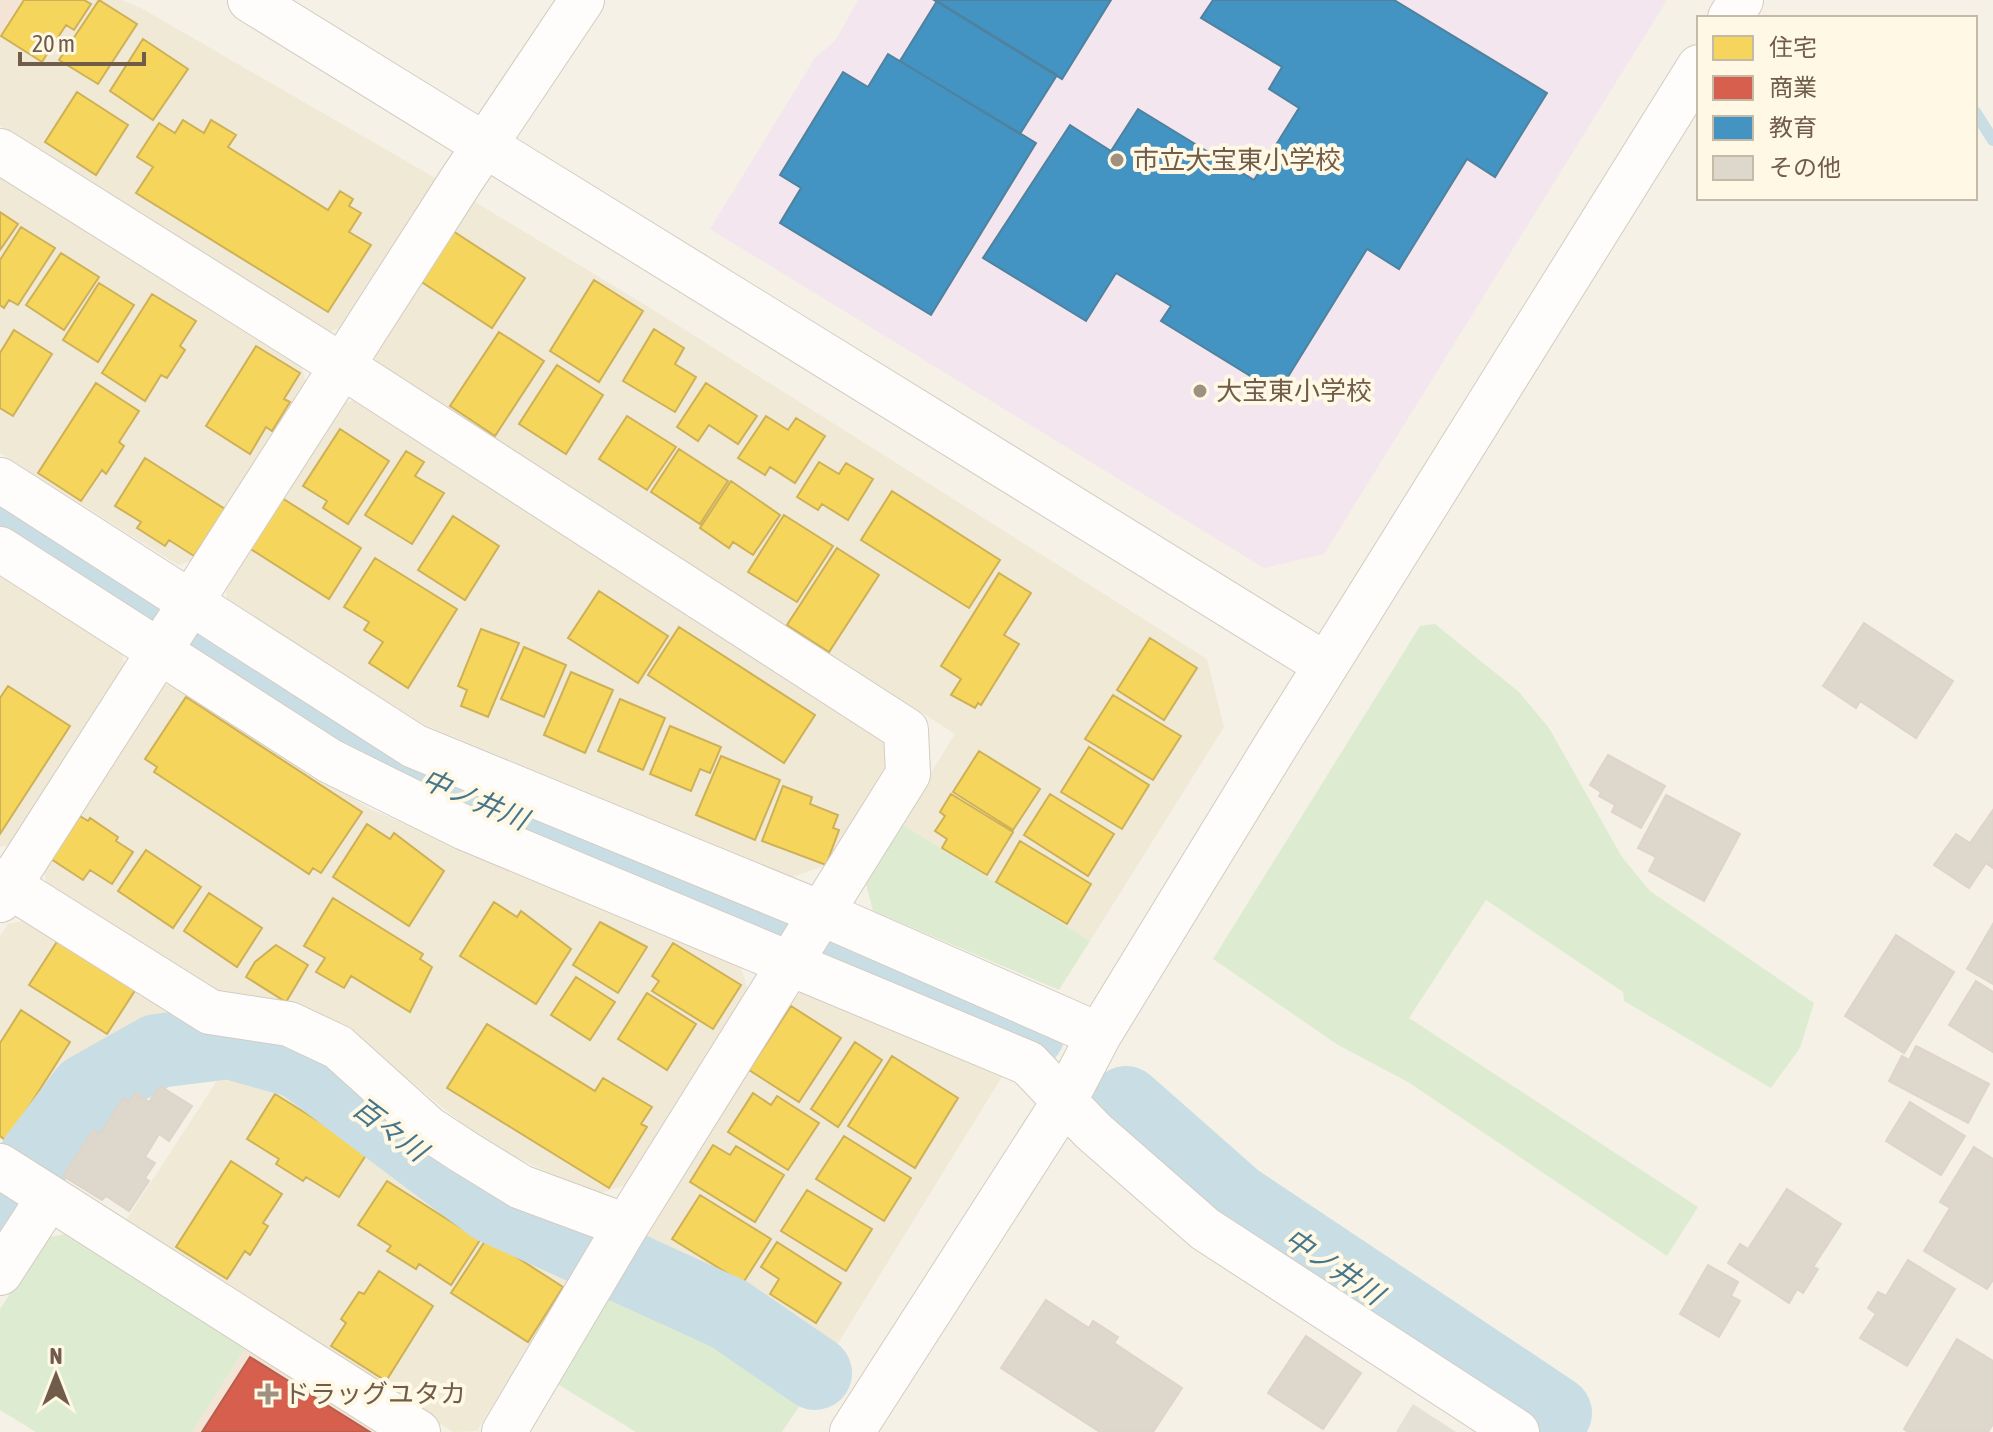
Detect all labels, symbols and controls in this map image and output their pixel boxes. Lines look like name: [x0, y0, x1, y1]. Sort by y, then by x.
scale bar: [20, 16, 144, 66]
legend: [1697, 16, 1977, 200]
text: 20 m: [32, 30, 75, 57]
text: 住宅: [1769, 34, 1817, 61]
text: 商業: [1769, 74, 1817, 101]
text: 教育: [1769, 114, 1817, 141]
place label: 市立大宝東小学校: [1133, 145, 1341, 175]
marker: 市立大宝東小学校: [1108, 151, 1126, 169]
text: その他: [1769, 154, 1841, 181]
place label: 大宝東小学校: [1216, 376, 1372, 406]
marker: 大宝東小学校: [1191, 382, 1209, 400]
water label: 中ノ井川: [417, 762, 536, 837]
water label: 百々川: [347, 1091, 436, 1169]
water label: 中ノ井川: [1279, 1221, 1392, 1312]
north arrow: [16, 1336, 96, 1416]
text: N: [50, 1343, 62, 1369]
place label: ドラッグユタカ: [284, 1379, 466, 1409]
marker: ドラッグユタカ: [259, 1385, 277, 1403]

